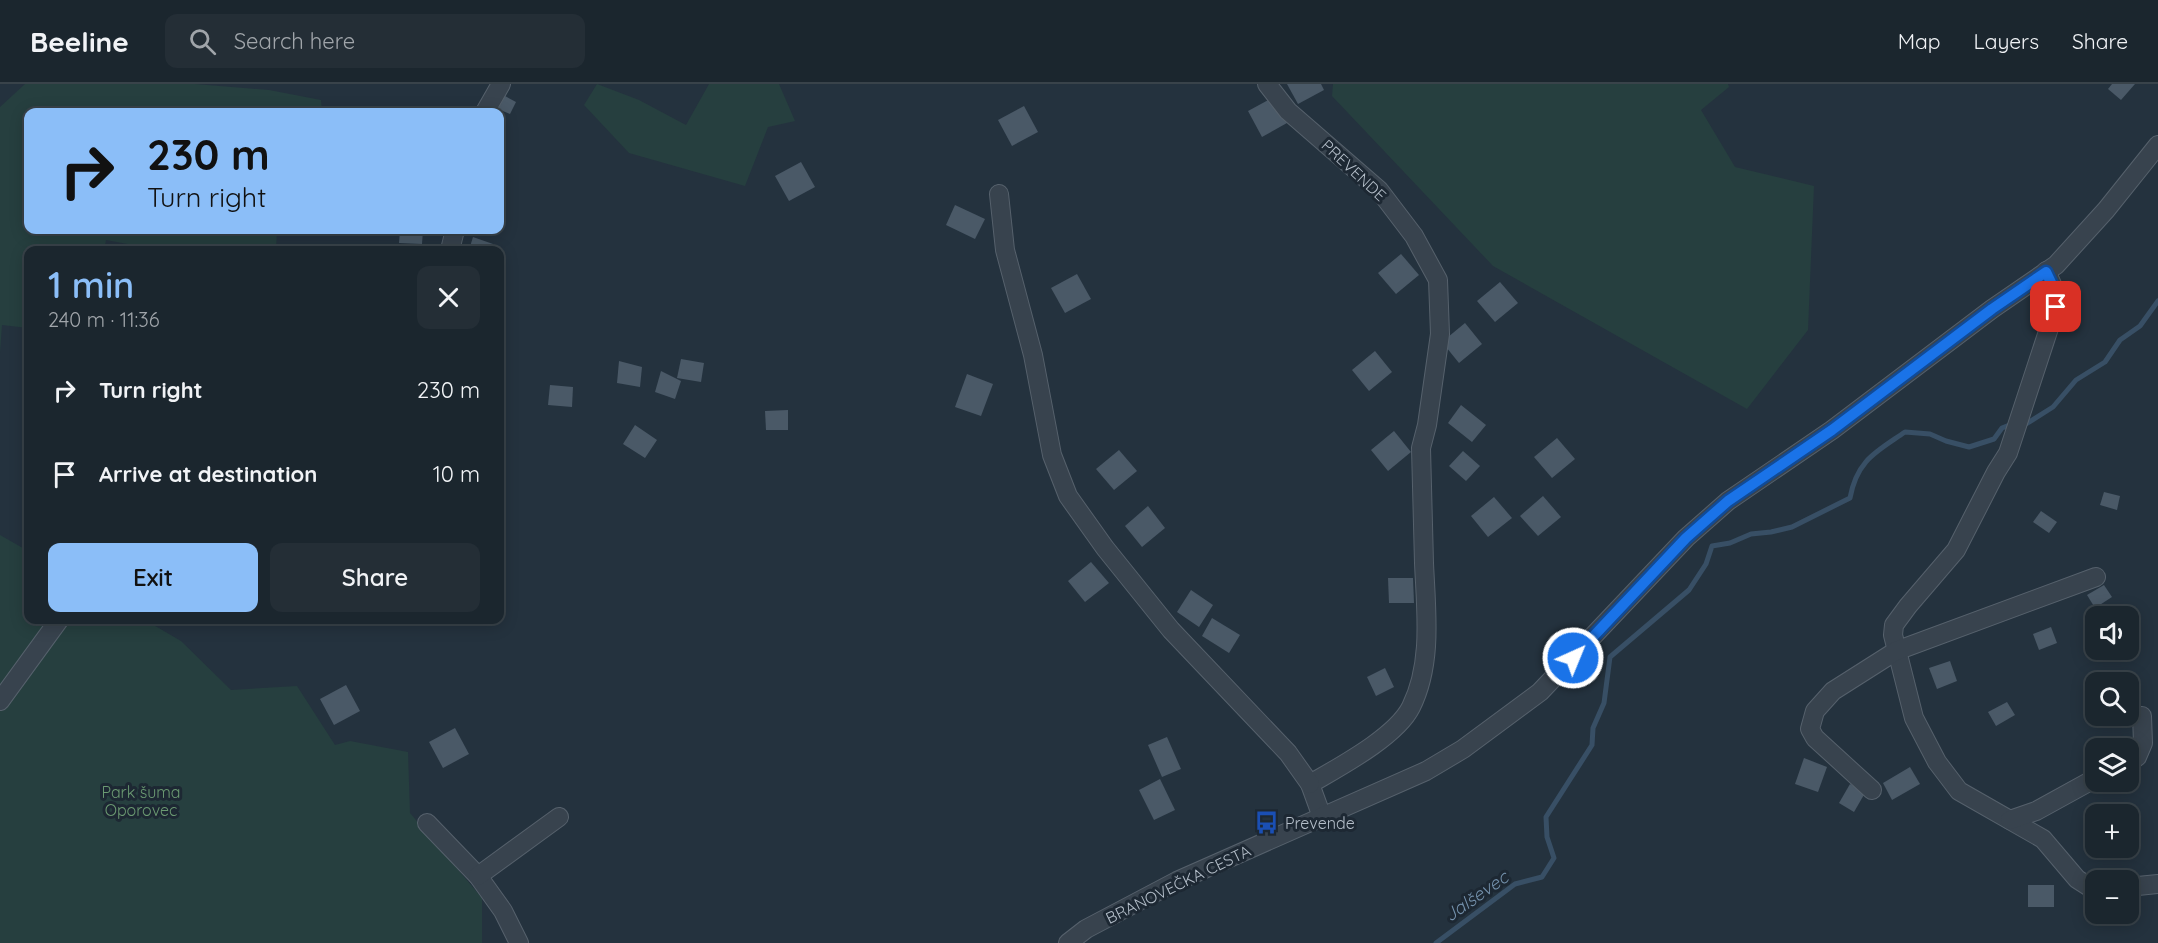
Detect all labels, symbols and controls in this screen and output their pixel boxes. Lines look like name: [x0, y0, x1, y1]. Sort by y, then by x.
search box: [165, 14, 585, 68]
text: Beeline: [30, 24, 129, 59]
icon: search: [186, 25, 219, 58]
text: Search here: [234, 27, 355, 55]
text: Map: [1898, 28, 1941, 54]
text: Layers: [1974, 28, 2039, 54]
text: Share: [2072, 28, 2128, 54]
text: 230 m: [147, 128, 270, 181]
icon: right: [48, 132, 126, 210]
street label: PREVENDE: [1317, 135, 1391, 205]
text: Turn right: [147, 180, 266, 214]
text: 1 min: [48, 262, 134, 307]
button: close: [417, 266, 480, 329]
pin: [2030, 281, 2081, 332]
icon: arrive: [2039, 290, 2072, 323]
text: 240 m · 11:36: [48, 307, 160, 332]
icon: right: [48, 374, 81, 407]
text: Turn right: [99, 376, 203, 404]
text: 230 m: [417, 376, 480, 404]
icon: arrive: [48, 458, 81, 491]
text: Arrive at destination: [99, 460, 317, 488]
text: 10 m: [433, 460, 480, 488]
button: Exit: [48, 543, 258, 612]
button: Share: [270, 543, 480, 612]
map controls: [2085, 606, 2139, 924]
button: sound: [2085, 606, 2139, 660]
position arrow: [1541, 626, 1605, 690]
button: search: [2085, 672, 2139, 726]
button: layers: [2085, 738, 2139, 792]
park label: Park šuma Oporovec: [101, 782, 181, 820]
button: +: [2085, 804, 2139, 858]
bus stop icon: Prevende: [1254, 810, 1280, 836]
place label: Prevende: [1285, 813, 1355, 833]
street label: BRANOVEČKA CESTA: [1102, 840, 1254, 928]
water label: Jalševec: [1440, 865, 1514, 926]
button: −: [2085, 870, 2139, 924]

